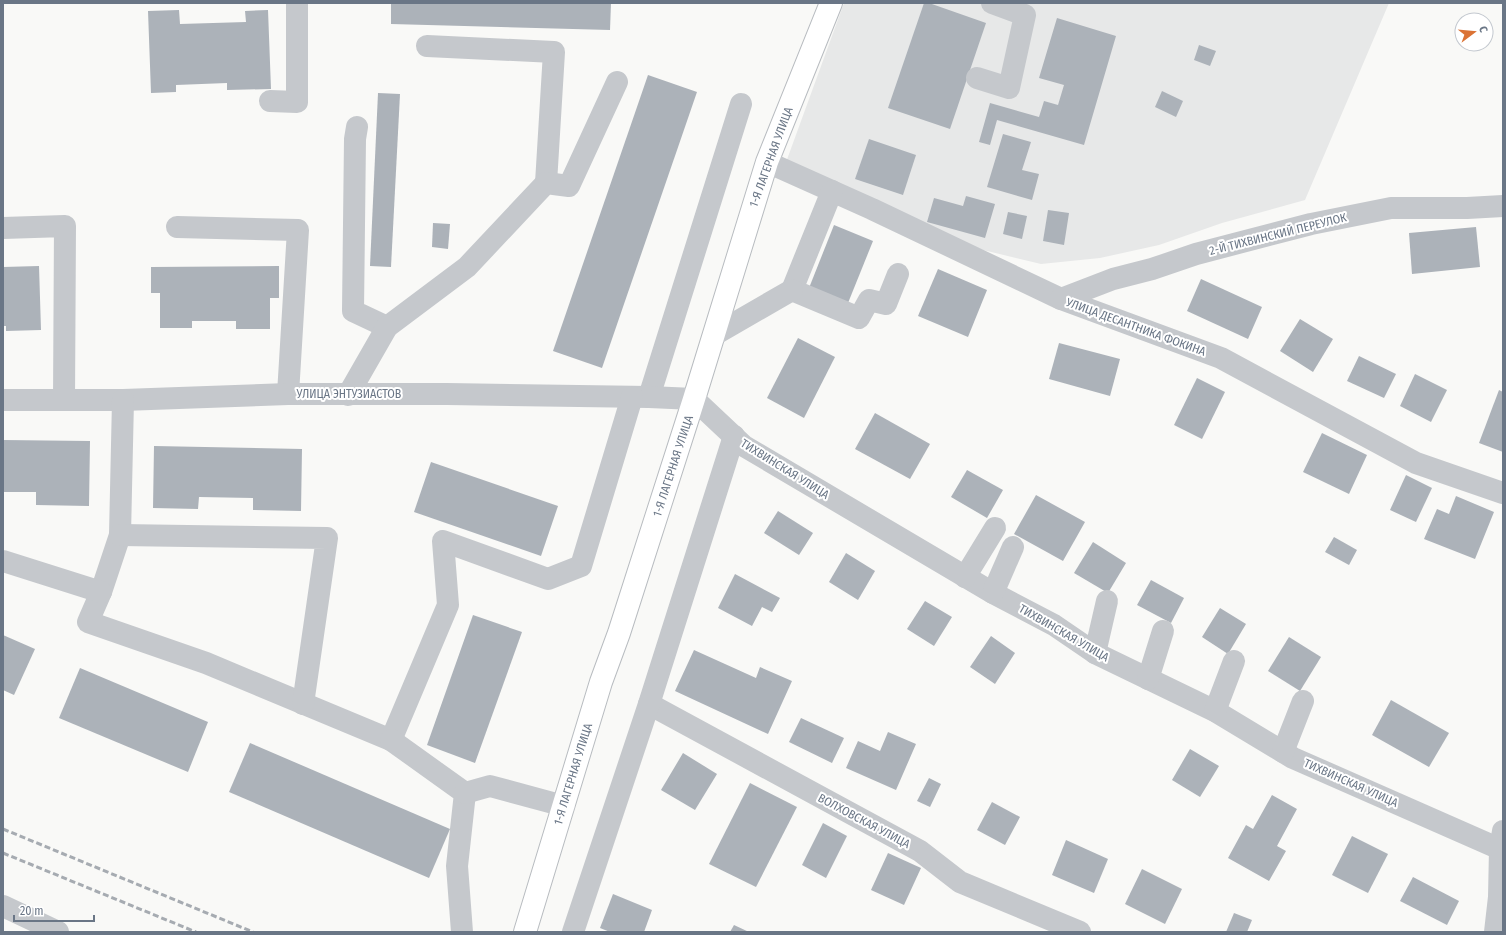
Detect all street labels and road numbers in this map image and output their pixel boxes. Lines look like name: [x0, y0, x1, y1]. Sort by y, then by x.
street label: 1-Я ЛАГЕРНАЯ УЛИЦА: [746, 104, 796, 209]
street label: 2-Й ТИХВИНСКИЙ ПЕРЕУЛОК: [1208, 209, 1349, 258]
street label: УЛИЦА ДЕСАНТНИКА ФОКИНА: [1063, 295, 1208, 359]
street label: УЛИЦА ЭНТУЗИАСТОВ: [296, 387, 402, 401]
street label: 1-Я ЛАГЕРНАЯ УЛИЦА: [650, 413, 696, 518]
street label: ТИХВИНСКАЯ УЛИЦА: [738, 436, 832, 502]
street label: ТИХВИНСКАЯ УЛИЦА: [1017, 602, 1112, 665]
street label: 1-Я ЛАГЕРНАЯ УЛИЦА: [551, 721, 595, 827]
street label: ТИХВИНСКАЯ УЛИЦА: [1302, 756, 1401, 810]
street label: ВОЛХОВСКАЯ УЛИЦА: [816, 791, 913, 852]

